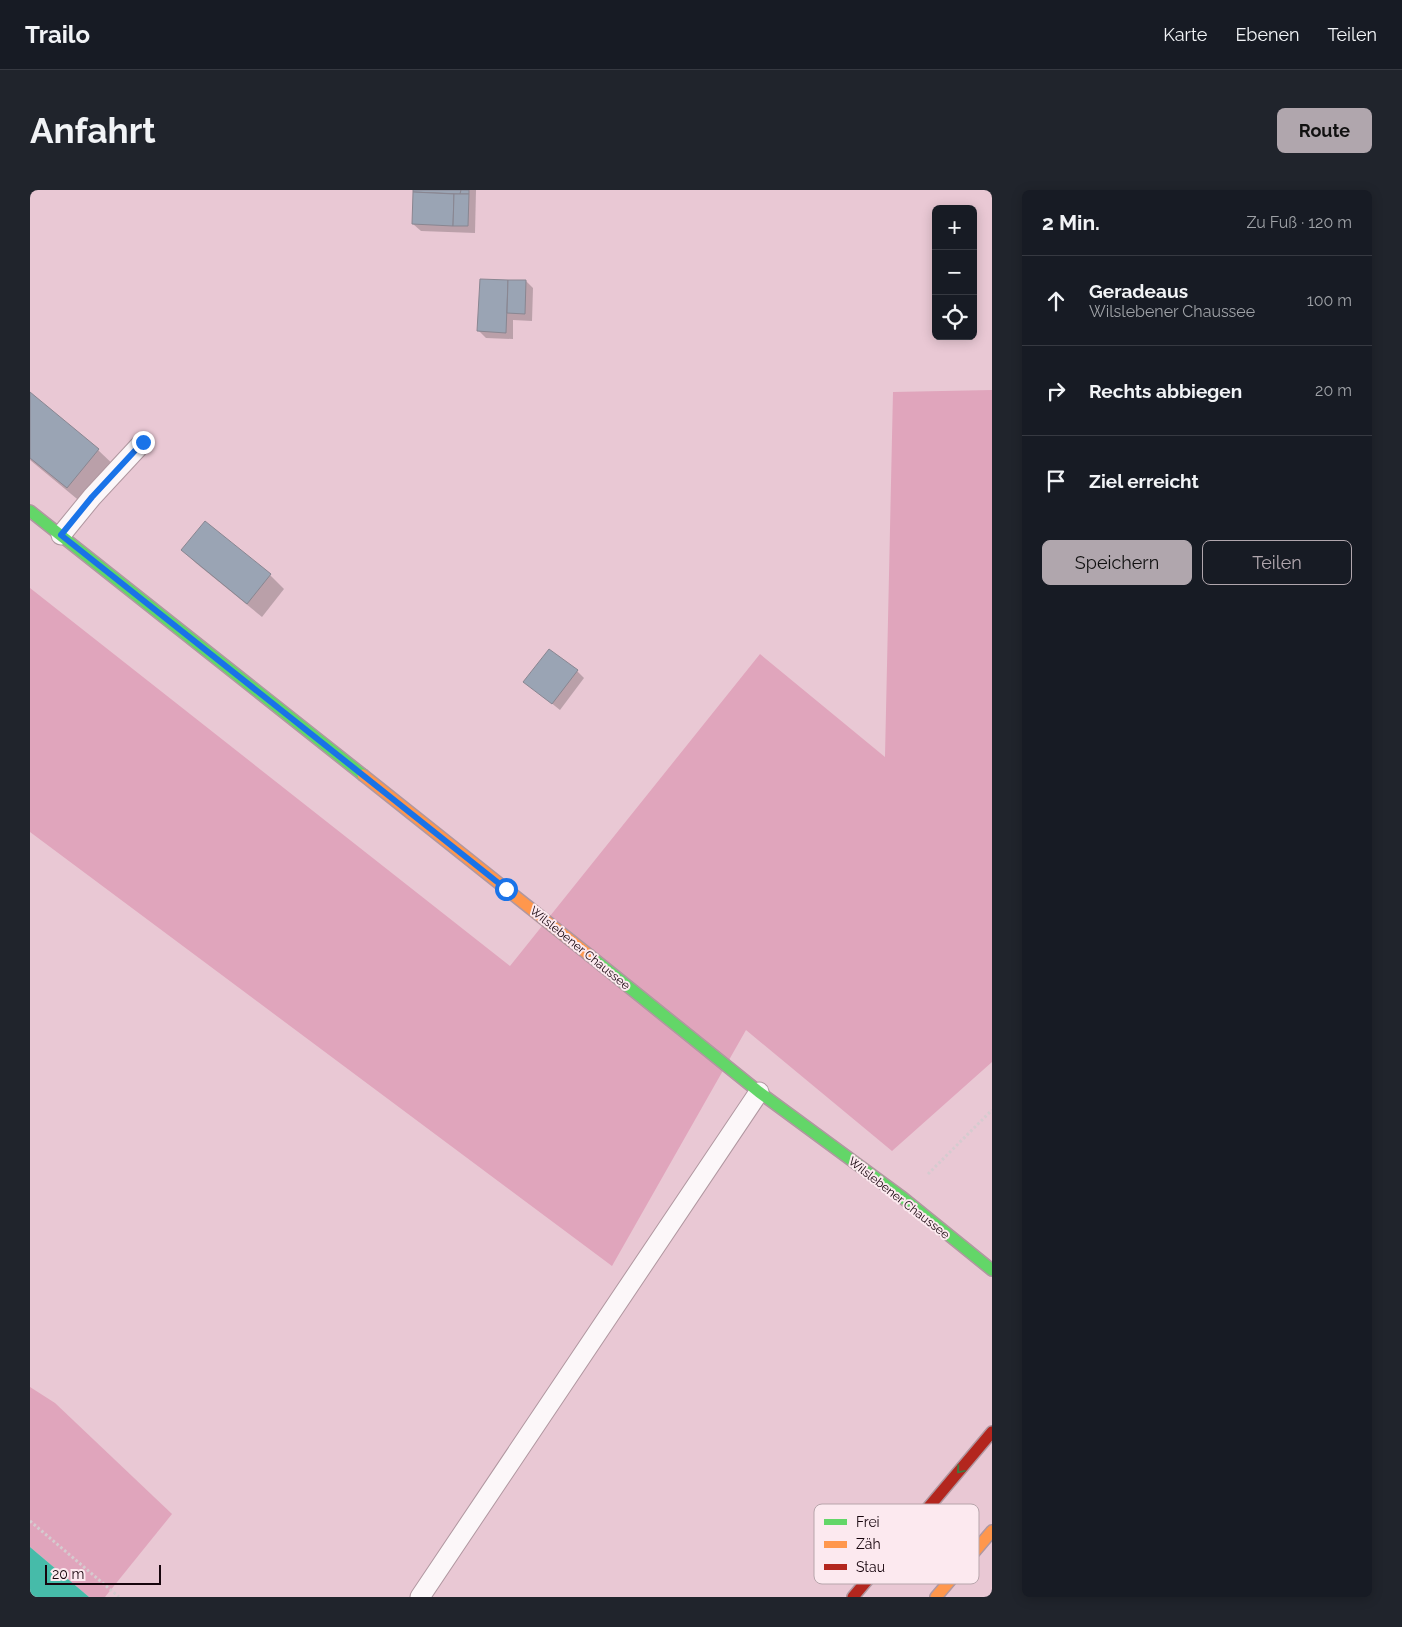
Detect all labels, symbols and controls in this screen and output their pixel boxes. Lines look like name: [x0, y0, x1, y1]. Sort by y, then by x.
text: Trailo: [25, 20, 90, 49]
text: Karte: [1163, 24, 1207, 45]
text: Ebenen: [1235, 24, 1300, 45]
text: Teilen: [1328, 24, 1377, 45]
button: Route: [1277, 108, 1372, 153]
text: Anfahrt: [30, 110, 156, 151]
map controls: [932, 205, 977, 340]
button: +: [932, 205, 977, 250]
text: 2 Min.: [1042, 210, 1100, 235]
text: Zu Fuß · 120 m: [1246, 213, 1352, 232]
button: −: [932, 250, 977, 295]
text: Geradeaus: [1089, 280, 1188, 302]
icon: ahead: [1042, 287, 1070, 315]
text: 100 m: [1307, 291, 1352, 310]
button: locate: [932, 295, 977, 340]
text: Wilslebener Chaussee: [1089, 302, 1255, 321]
icon: right: [1042, 377, 1070, 405]
text: Rechts abbiegen: [1089, 380, 1242, 402]
text: 20 m: [1315, 381, 1352, 400]
route end: [132, 431, 155, 454]
icon: arrive: [1042, 467, 1070, 495]
text: Ziel erreicht: [1089, 470, 1199, 492]
button: Speichern: [1042, 540, 1192, 585]
button: Teilen: [1202, 540, 1352, 585]
route start: [495, 878, 518, 901]
street label: Wilslebener Chaussee: [527, 903, 633, 993]
street label: Wilslebener Chaussee: [846, 1154, 952, 1242]
one-way arrow: [957, 1464, 966, 1473]
legend: [814, 1504, 979, 1584]
text: Frei: [856, 1514, 880, 1530]
text: Zäh: [856, 1536, 881, 1552]
text: Stau: [856, 1559, 885, 1575]
scale bar: [45, 1562, 161, 1585]
text: 20 m: [52, 1566, 84, 1582]

